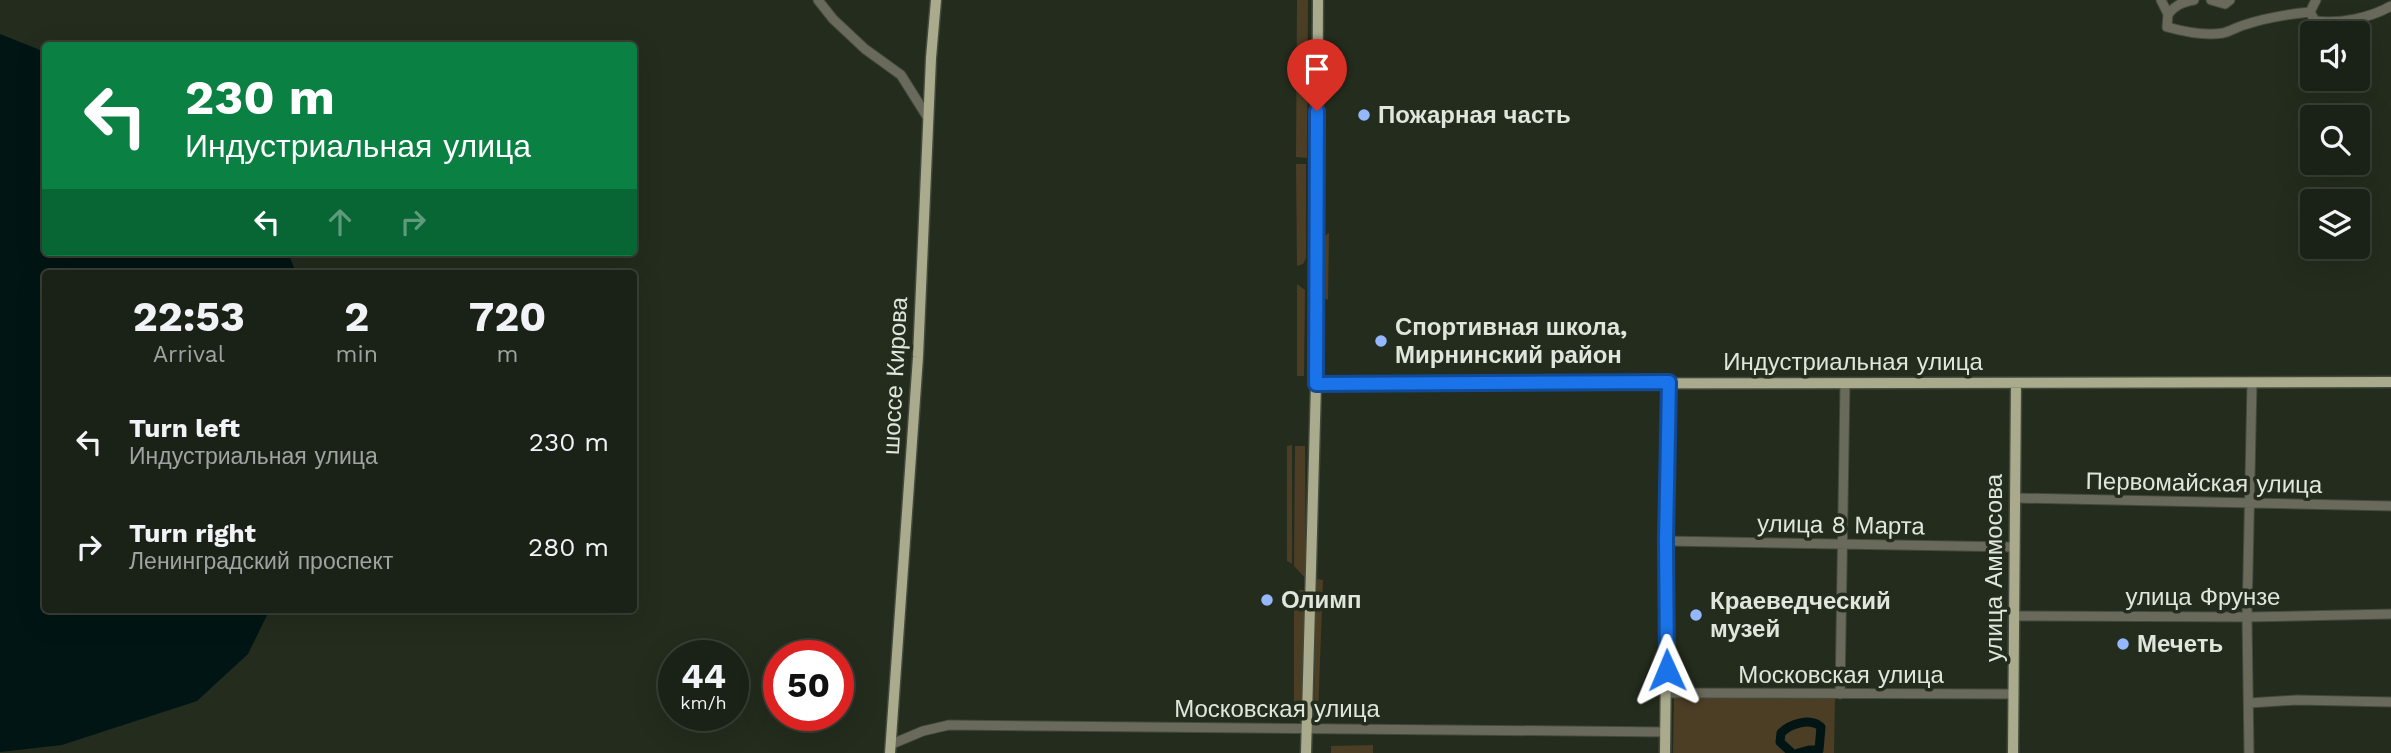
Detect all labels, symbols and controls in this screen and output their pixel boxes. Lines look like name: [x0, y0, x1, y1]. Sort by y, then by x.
map controls: [2300, 21, 2370, 259]
button: sound: [2300, 21, 2370, 91]
pin: [1287, 39, 1347, 111]
icon: arrive: [1298, 50, 1336, 88]
text: 230 m: [185, 68, 335, 126]
icon: left: [70, 70, 161, 161]
place label: Пожарная часть: [1378, 101, 1571, 129]
button: search: [2300, 105, 2370, 175]
marker: Пожарная часть: [1356, 107, 1372, 123]
text: Индустриальная улица: [185, 127, 531, 165]
button: layers: [2300, 189, 2370, 259]
icon: left: [248, 203, 286, 241]
icon: ahead: [321, 203, 359, 241]
icon: right: [394, 203, 432, 241]
text: 22:53: [133, 292, 245, 341]
text: 2: [344, 292, 369, 341]
text: 720: [469, 292, 546, 341]
street label: шоссе Кирова: [877, 296, 913, 456]
place label: Спортивная школа, Мирнинский район: [1395, 313, 1627, 369]
marker: Спортивная школа, Мирнинский район: [1373, 333, 1389, 349]
text: Arrival: [153, 341, 225, 368]
text: min: [336, 341, 378, 368]
text: m: [496, 341, 518, 368]
street label: Индустриальная улица: [1723, 348, 1983, 376]
text: Turn left: [129, 413, 240, 443]
icon: left: [70, 423, 108, 461]
text: 230 m: [529, 427, 609, 457]
text: Индустриальная улица: [129, 443, 378, 470]
street label: Первомайская улица: [2085, 467, 2323, 499]
street label: улица Аммосова: [1980, 473, 2008, 662]
street label: улица 8 Марта: [1757, 510, 1926, 540]
text: Turn right: [129, 518, 256, 548]
icon: right: [70, 528, 108, 566]
text: 280 m: [528, 532, 609, 562]
text: Ленинградский проспект: [129, 548, 393, 575]
street label: улица Фрунзе: [2126, 583, 2280, 611]
place label: Олимп: [1281, 586, 1362, 614]
place label: Краеведческий музей: [1710, 587, 1891, 643]
marker: Олимп: [1259, 592, 1275, 608]
marker: Краеведческий музей: [1688, 607, 1704, 623]
place label: Мечеть: [2137, 630, 2223, 658]
position arrow: [1630, 633, 1704, 707]
marker: Мечеть: [2115, 636, 2131, 652]
speed limit sign: 50: [763, 640, 854, 731]
text: 44: [681, 655, 726, 697]
street label: Московская улица: [1738, 661, 1945, 689]
text: km/h: [680, 692, 727, 713]
street label: Московская улица: [1174, 695, 1381, 723]

